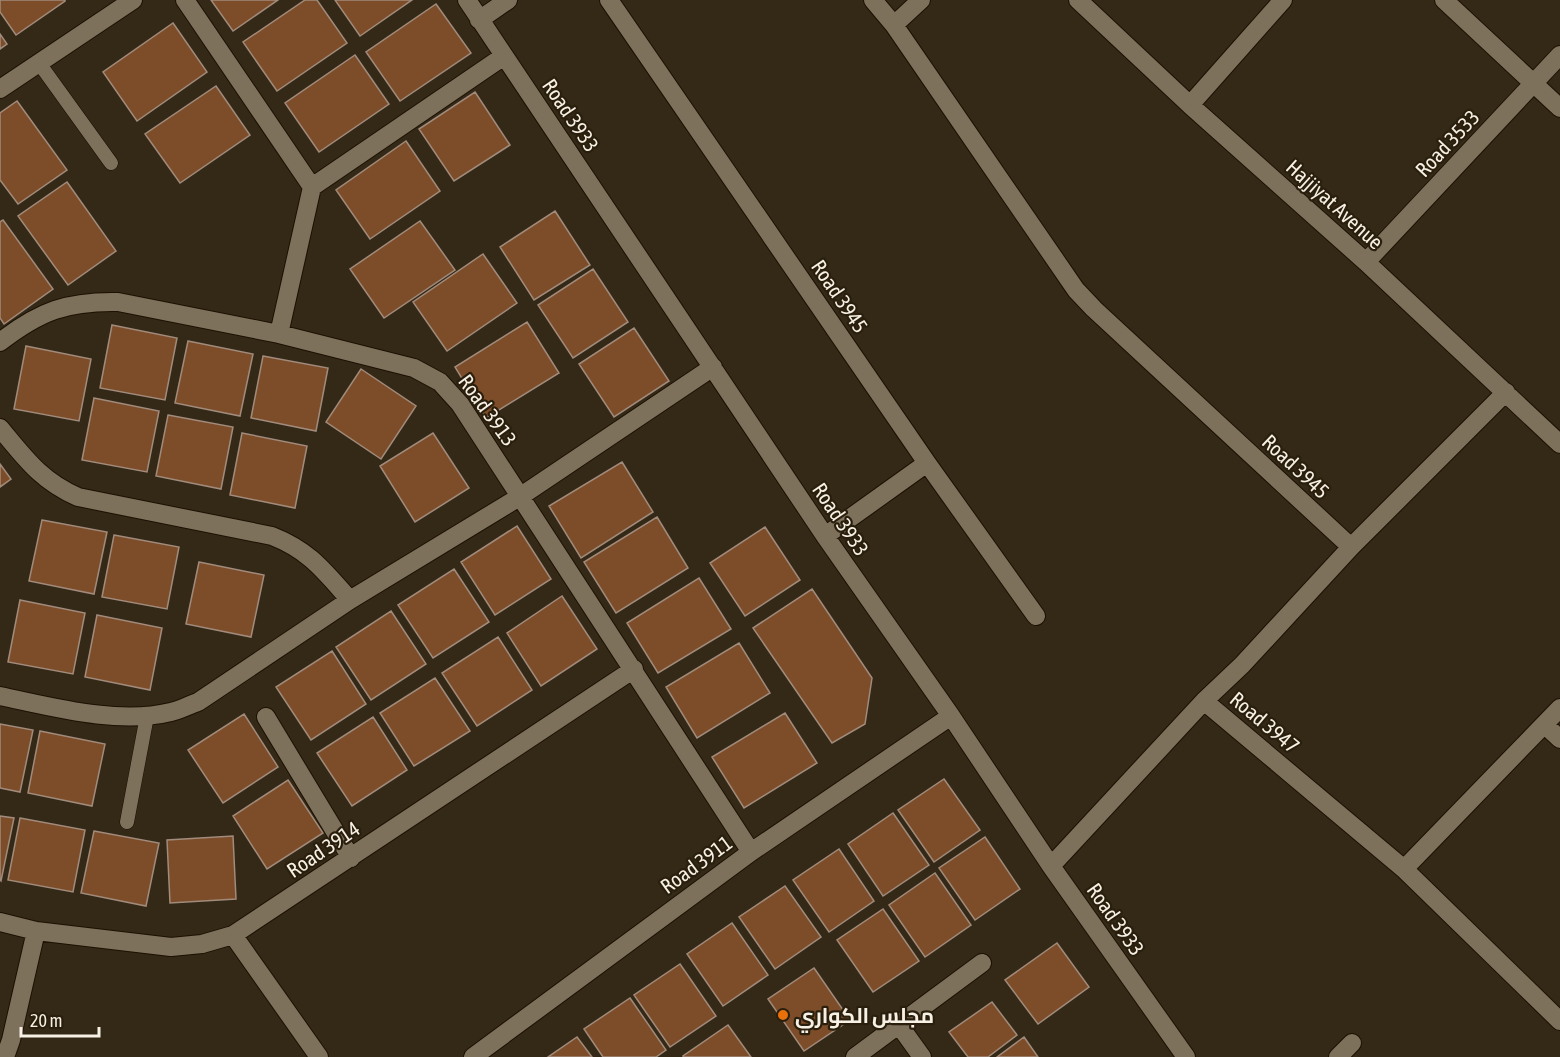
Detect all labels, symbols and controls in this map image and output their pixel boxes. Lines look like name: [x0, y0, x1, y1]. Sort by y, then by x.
street label: Road 3933: [538, 74, 604, 156]
street label: Road 3533: [1410, 105, 1484, 181]
street label: Hajjiyat Avenue: [1282, 154, 1388, 254]
street label: Road 3945: [807, 255, 873, 337]
street label: Road 3913: [454, 370, 522, 450]
street label: Road 3945: [1258, 429, 1334, 503]
street label: Road 3933: [808, 478, 874, 560]
street label: Road 3947: [1226, 686, 1304, 758]
street label: Road 3914: [282, 816, 364, 882]
street label: Road 3911: [656, 830, 736, 898]
street label: Road 3933: [1083, 878, 1149, 960]
scale bar: [21, 1000, 99, 1038]
place label: مجلس الكواري: [795, 1003, 934, 1033]
marker: مجلس الكواري: [776, 1008, 790, 1022]
text: 20 m: [30, 1010, 62, 1031]

